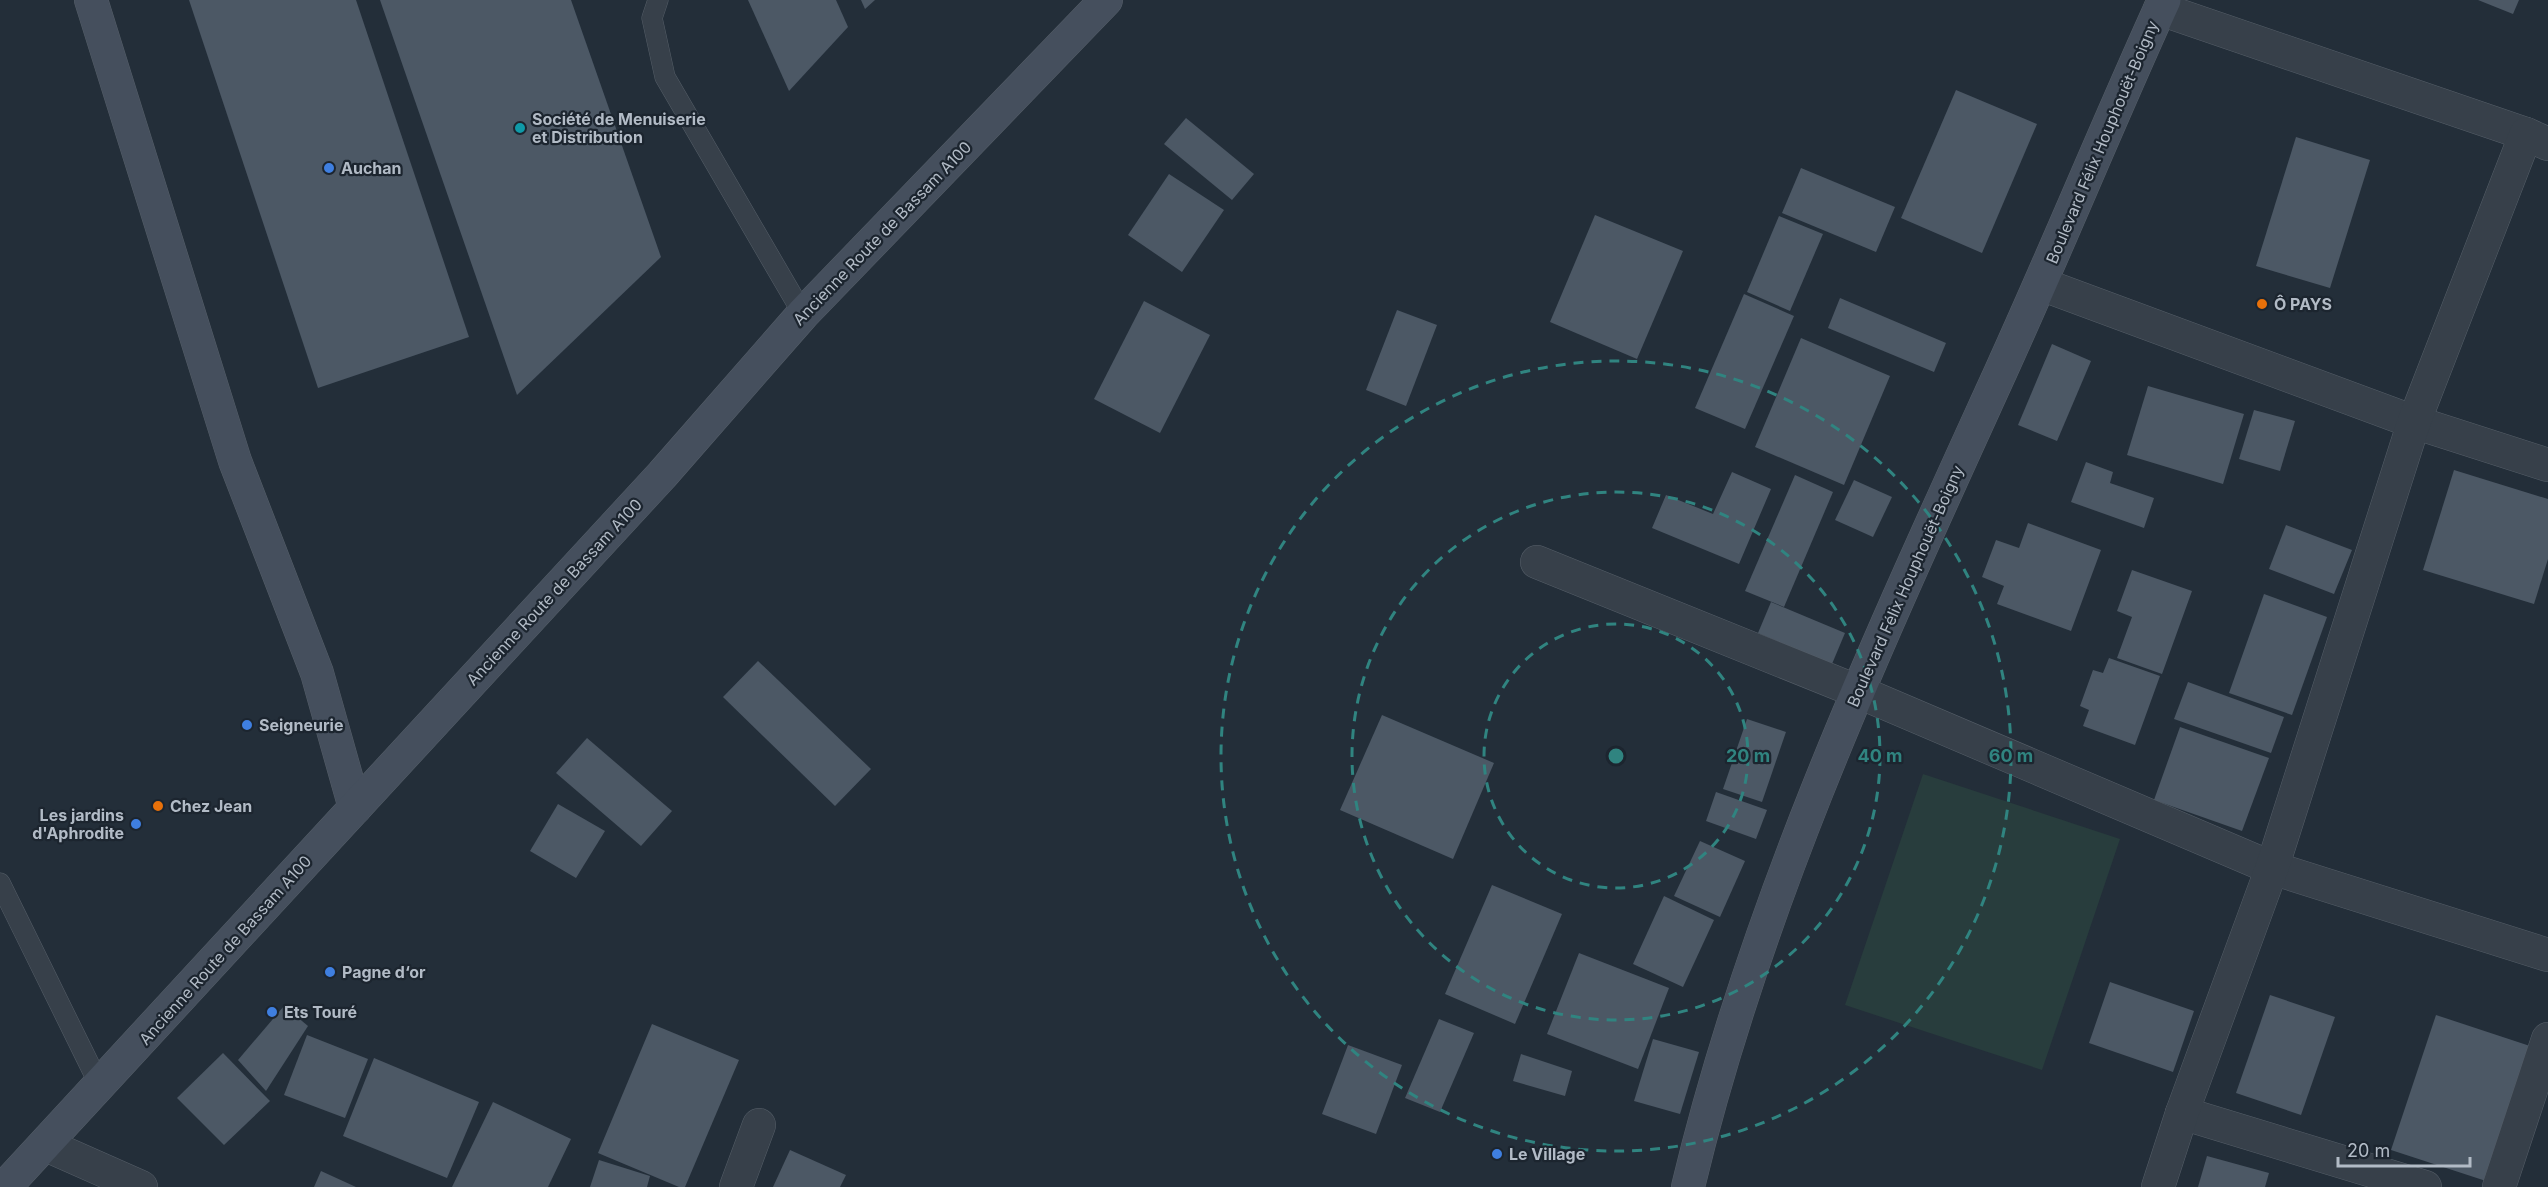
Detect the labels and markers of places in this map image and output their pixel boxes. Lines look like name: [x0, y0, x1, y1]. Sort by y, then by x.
place label: Société de Menuiserie et Distribution: [532, 109, 706, 147]
marker: Société de Menuiserie et Distribution: [513, 121, 527, 135]
place label: Auchan: [341, 158, 402, 178]
marker: Auchan: [322, 161, 336, 175]
place label: Ô PAYS: [2274, 294, 2332, 314]
marker: Ô PAYS: [2255, 297, 2269, 311]
place label: Seigneurie: [259, 715, 343, 735]
marker: Seigneurie: [240, 718, 254, 732]
centre of rings: [1606, 746, 1626, 766]
place label: Chez Jean: [170, 796, 252, 816]
marker: Chez Jean: [151, 799, 165, 813]
place label: Les jardins d'Aphrodite: [32, 805, 124, 843]
marker: Les jardins d'Aphrodite: [129, 817, 143, 831]
place label: Pagne d‘or: [342, 962, 426, 982]
marker: Pagne d‘or: [323, 965, 337, 979]
place label: Ets Touré: [284, 1002, 357, 1022]
marker: Ets Touré: [265, 1005, 279, 1019]
place label: Le Village: [1509, 1144, 1585, 1164]
marker: Le Village: [1490, 1147, 1504, 1161]

